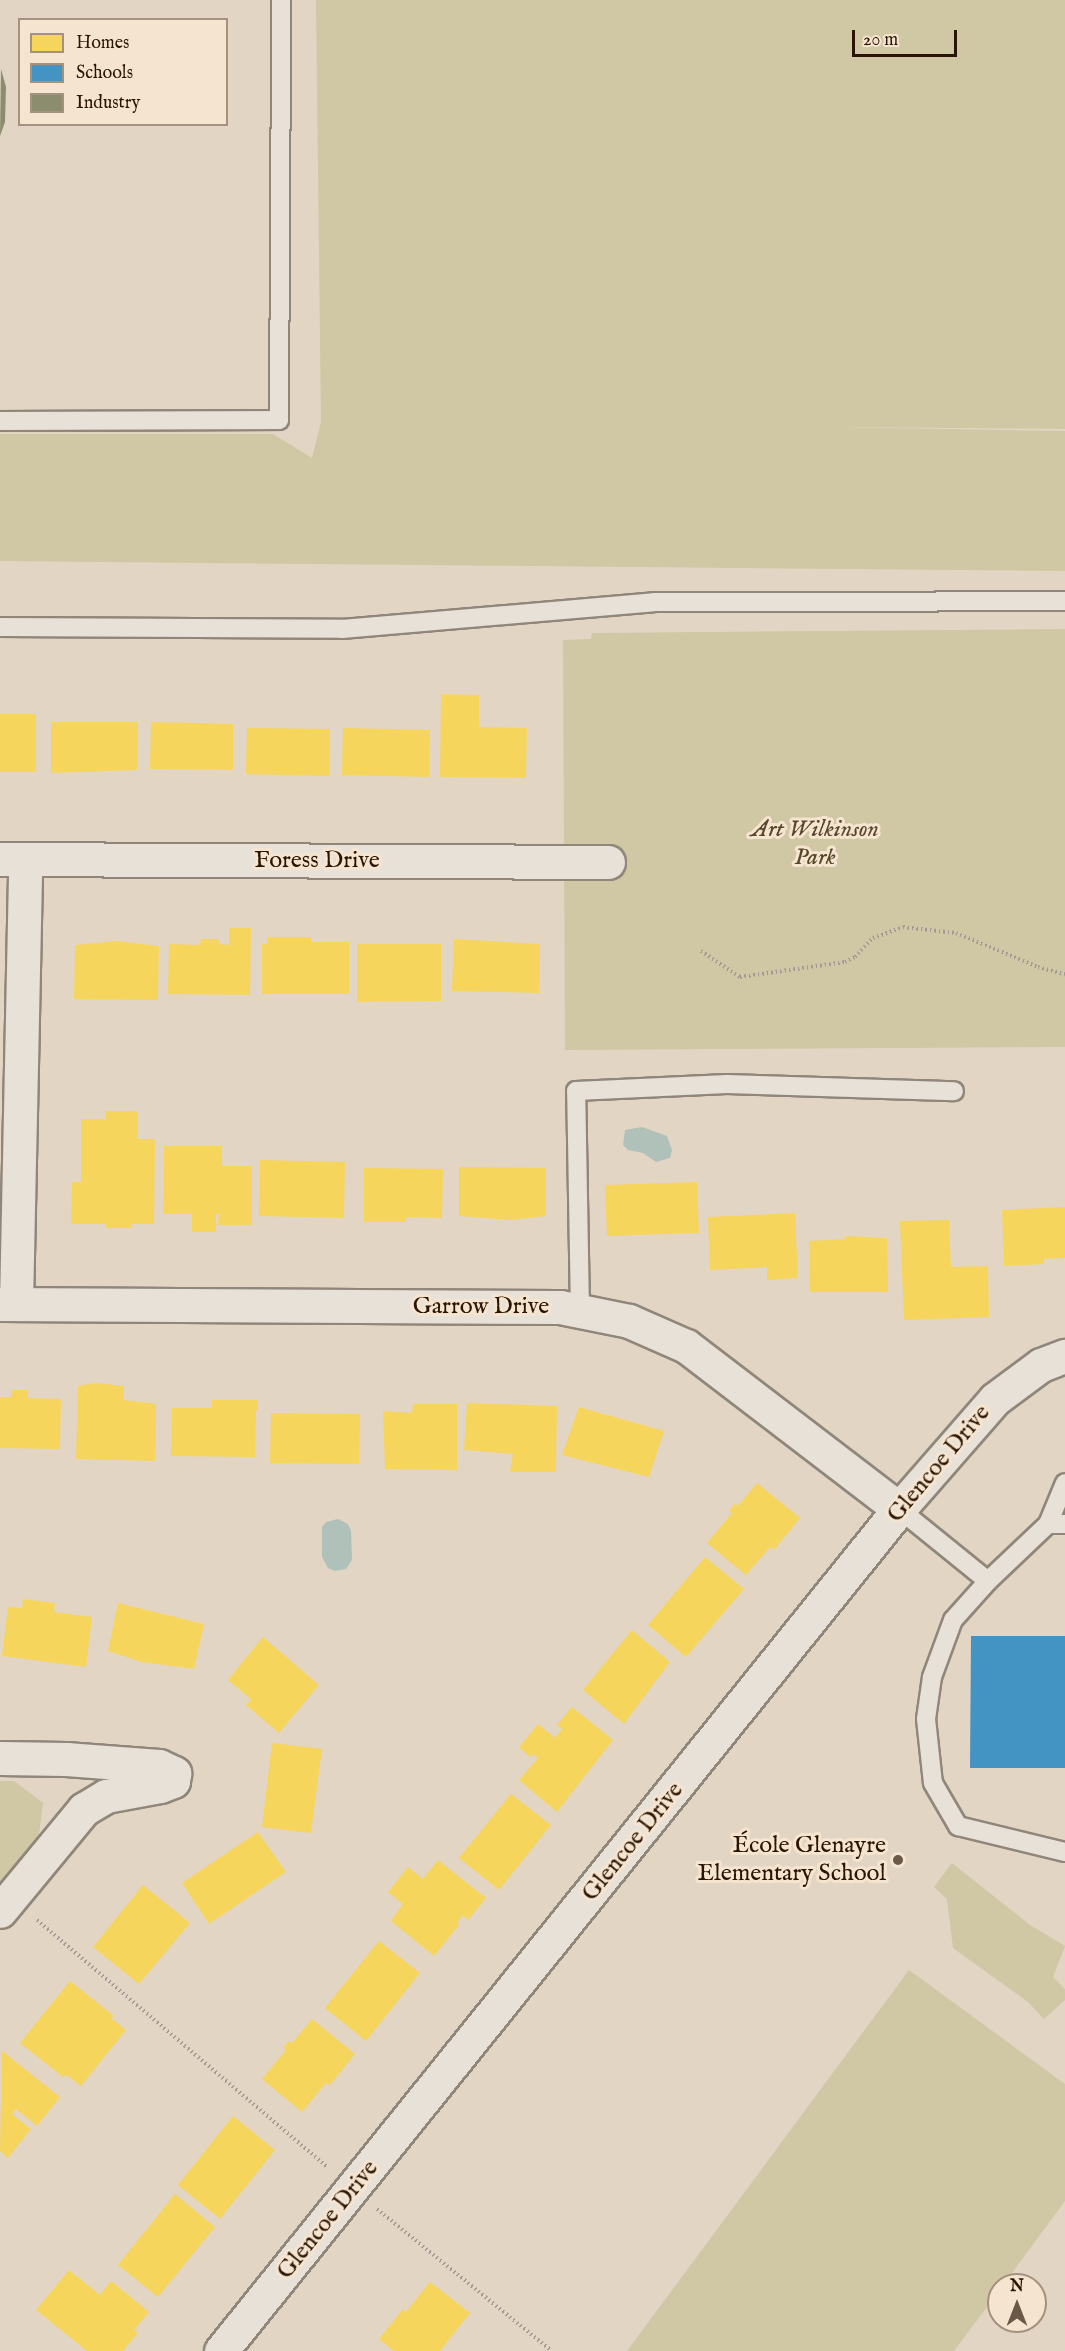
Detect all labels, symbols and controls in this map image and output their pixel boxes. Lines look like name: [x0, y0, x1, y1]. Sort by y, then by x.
legend: [18, 18, 228, 126]
scale bar: [855, 18, 960, 56]
text: 20 m: [863, 29, 898, 52]
text: Homes: [76, 32, 129, 55]
text: Schools: [76, 62, 133, 85]
text: Industry: [76, 92, 140, 115]
park label: Art Wilkinson Park: [751, 816, 879, 872]
street label: Foress Drive: [254, 847, 380, 875]
street label: Garrow Drive: [413, 1293, 549, 1321]
street label: Glencoe Drive: [881, 1399, 997, 1529]
street label: Glencoe Drive: [576, 1777, 690, 1907]
place label: École Glenayre Elementary School: [698, 1832, 886, 1888]
marker: École Glenayre Elementary School: [891, 1853, 905, 1867]
street label: Glencoe Drive: [271, 2155, 385, 2285]
north arrow: [987, 2273, 1047, 2333]
text: N: [1010, 2277, 1024, 2297]

